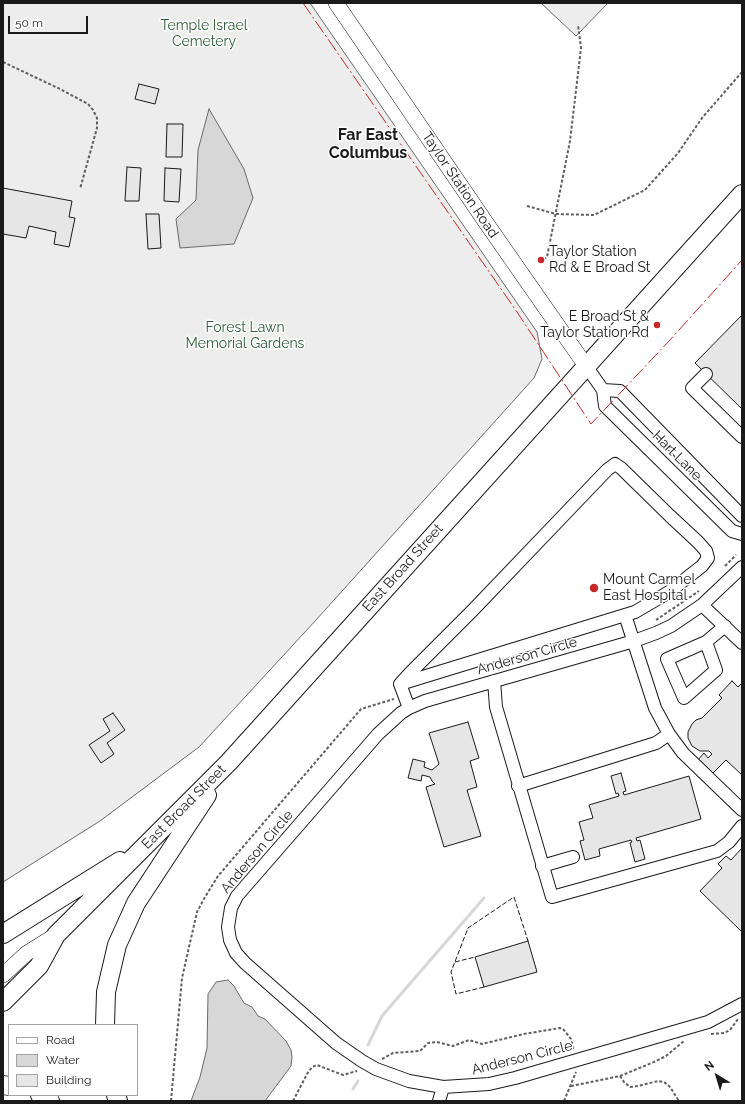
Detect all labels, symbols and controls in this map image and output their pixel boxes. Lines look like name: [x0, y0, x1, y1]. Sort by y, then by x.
scale bar: [10, 8, 90, 34]
text: 50 m: [15, 16, 43, 30]
park label: Temple Israel Cemetery: [161, 18, 247, 50]
district label: Far East Columbus: [329, 125, 407, 163]
street label: Taylor Station Road: [418, 129, 502, 241]
place label: Taylor Station Rd & E Broad St: [549, 244, 651, 276]
marker: Taylor Station Rd & E Broad St: [536, 255, 546, 265]
place label: E Broad St & Taylor Station Rd: [540, 309, 649, 342]
park label: Forest Lawn Memorial Gardens: [186, 320, 304, 352]
marker: E Broad St & Taylor Station Rd: [652, 320, 662, 330]
street label: Hart Lane: [649, 428, 705, 484]
street label: East Broad Street: [359, 521, 447, 615]
place label: Mount Carmel East Hospital: [603, 572, 695, 604]
marker: Mount Carmel East Hospital: [588, 582, 600, 594]
street label: Anderson Circle: [475, 634, 579, 678]
street label: East Broad Street: [138, 761, 230, 853]
street label: Anderson Circle: [217, 807, 297, 897]
legend: [8, 1024, 138, 1096]
text: Road: [46, 1033, 75, 1047]
street label: Anderson Circle: [470, 1037, 574, 1079]
text: Water: [46, 1053, 80, 1067]
north arrow: [697, 1056, 737, 1096]
text: N: [702, 1058, 717, 1074]
text: Building: [46, 1073, 92, 1087]

